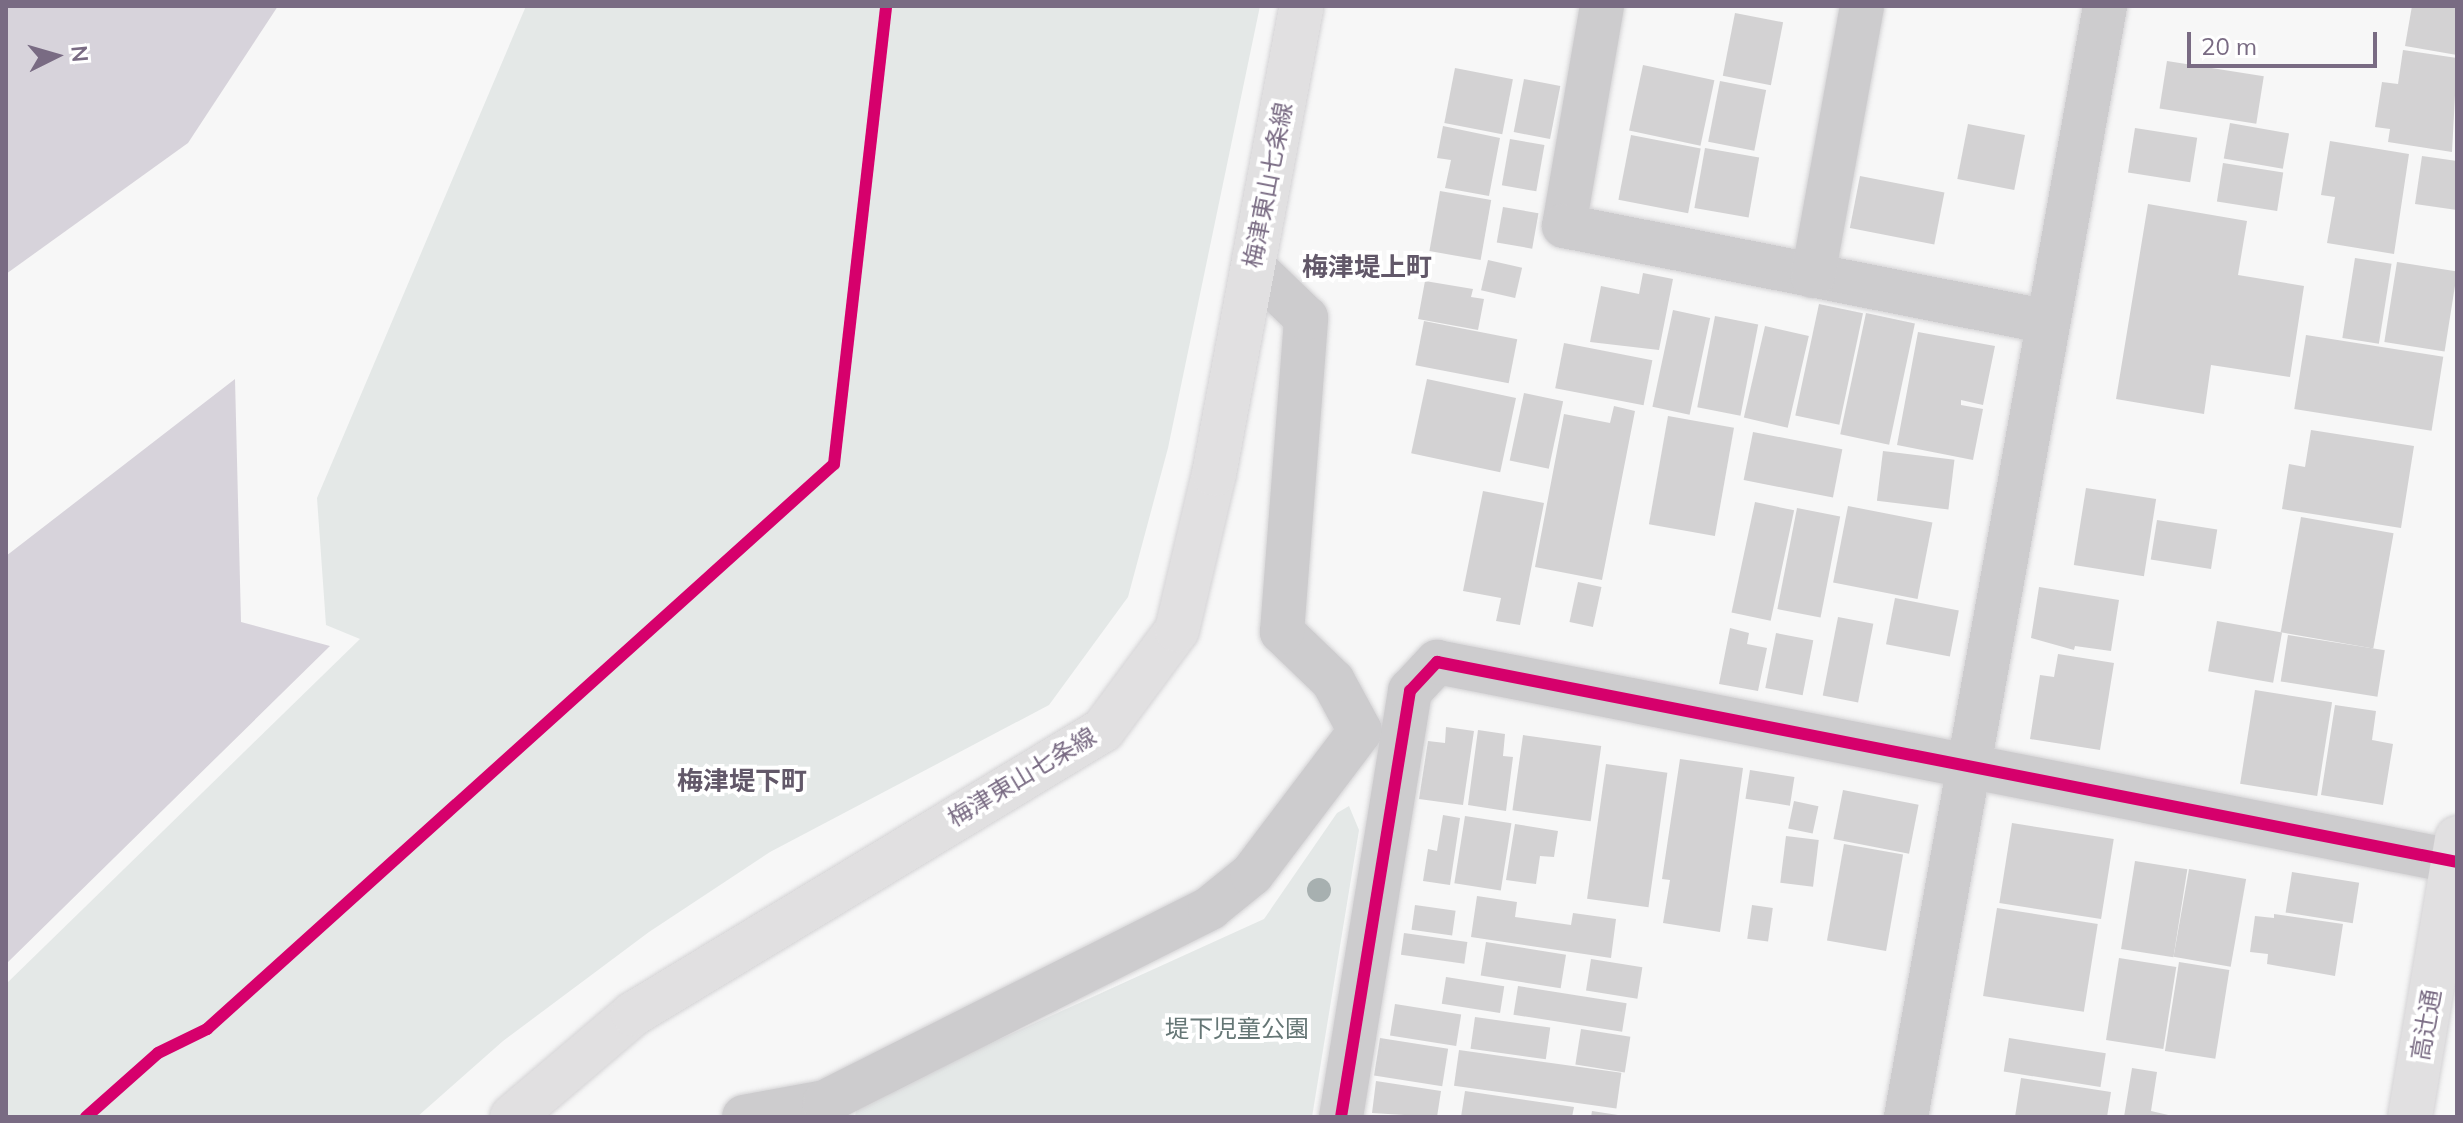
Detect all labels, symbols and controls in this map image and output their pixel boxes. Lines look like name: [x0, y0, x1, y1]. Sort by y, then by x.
north arrow: [16, 16, 96, 96]
scale bar: [2191, 16, 2381, 66]
text: 20 m: [2201, 31, 2257, 61]
text: N: [65, 44, 95, 63]
street label: 梅津東山七条線: [1238, 100, 1298, 270]
district label: 梅津堤上町: [1302, 251, 1432, 283]
street label: 梅津東山七条線: [943, 721, 1101, 833]
district label: 梅津堤下町: [677, 765, 807, 797]
street label: 高辻通: [2406, 987, 2446, 1063]
park label: 堤下児童公園: [1165, 1015, 1309, 1043]

